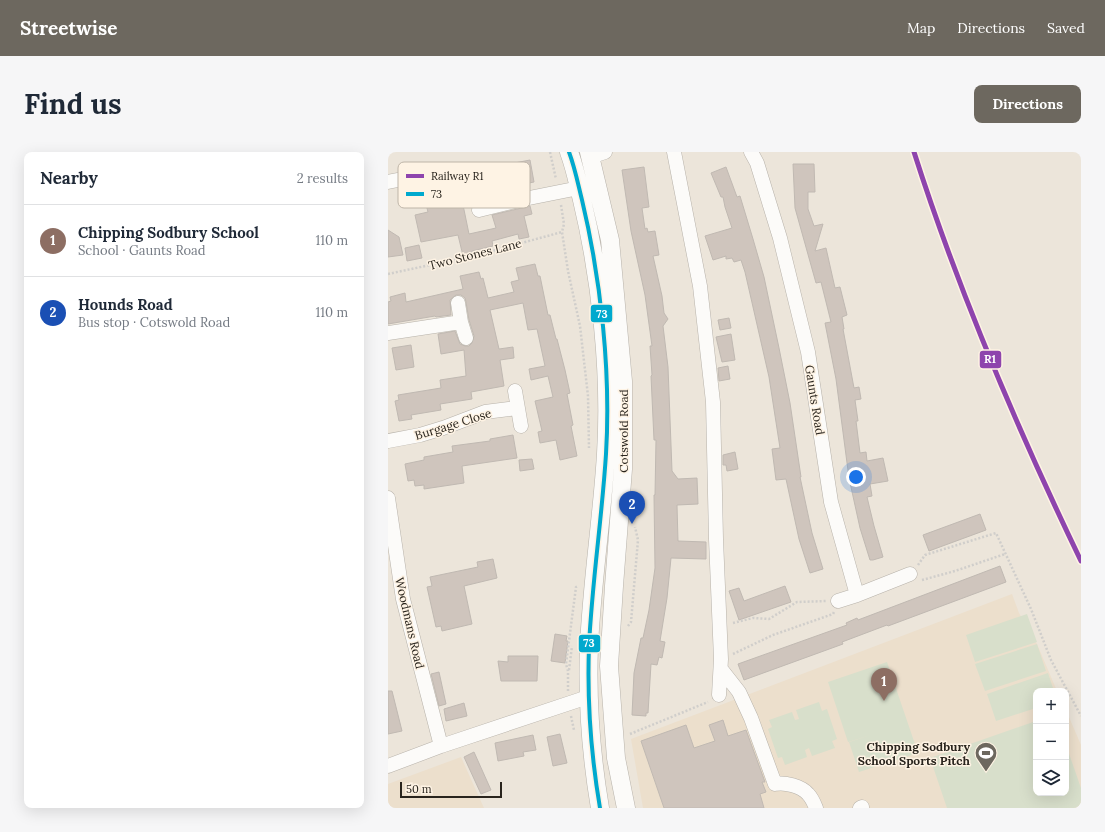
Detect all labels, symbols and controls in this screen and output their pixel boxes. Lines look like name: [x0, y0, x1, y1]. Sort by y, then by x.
text: Streetwise: [20, 16, 117, 40]
text: Map: [907, 19, 935, 37]
text: Directions: [957, 19, 1025, 37]
text: Saved: [1047, 19, 1085, 37]
button: Directions: [974, 85, 1081, 123]
text: Find us: [24, 86, 122, 122]
legend: [398, 162, 530, 208]
text: Nearby: [40, 167, 98, 189]
text: Railway R1: [431, 169, 484, 183]
text: 2 results: [297, 170, 348, 187]
text: 73: [431, 187, 442, 201]
text: Chipping Sodbury School: [78, 223, 259, 242]
text: 1: [50, 232, 56, 249]
text: 110 m: [315, 232, 348, 249]
street label: Two Stones Lane: [427, 235, 524, 273]
text: School · Gaunts Road: [78, 242, 206, 259]
text: Hounds Road: [78, 295, 173, 314]
text: 2: [50, 304, 56, 321]
text: 110 m: [315, 304, 348, 321]
line badge: 73: [590, 304, 613, 323]
text: 73: [596, 307, 608, 321]
text: Bus stop · Cotswold Road: [78, 314, 230, 331]
line badge: R1: [979, 350, 1002, 369]
text: R1: [984, 352, 997, 366]
street label: Gaunts Road: [802, 364, 828, 436]
street label: Cotswold Road: [616, 389, 631, 473]
street label: Burgage Close: [413, 405, 494, 443]
your location: [846, 467, 866, 487]
pin: 2: [619, 491, 645, 524]
street label: Woodmans Road: [392, 576, 428, 670]
line badge: 73: [578, 634, 601, 653]
text: 73: [583, 636, 595, 650]
pin: 1: [871, 668, 897, 701]
map controls: [1033, 688, 1069, 796]
button: +: [1033, 688, 1069, 724]
button: −: [1033, 724, 1069, 760]
place label: Chipping Sodbury School Sports Pitch: [858, 739, 971, 768]
sports icon: Chipping Sodbury School Sports Pitch: [973, 740, 999, 773]
button: layers: [1033, 760, 1069, 796]
scale bar: [400, 780, 502, 799]
text: 50 m: [406, 782, 432, 796]

